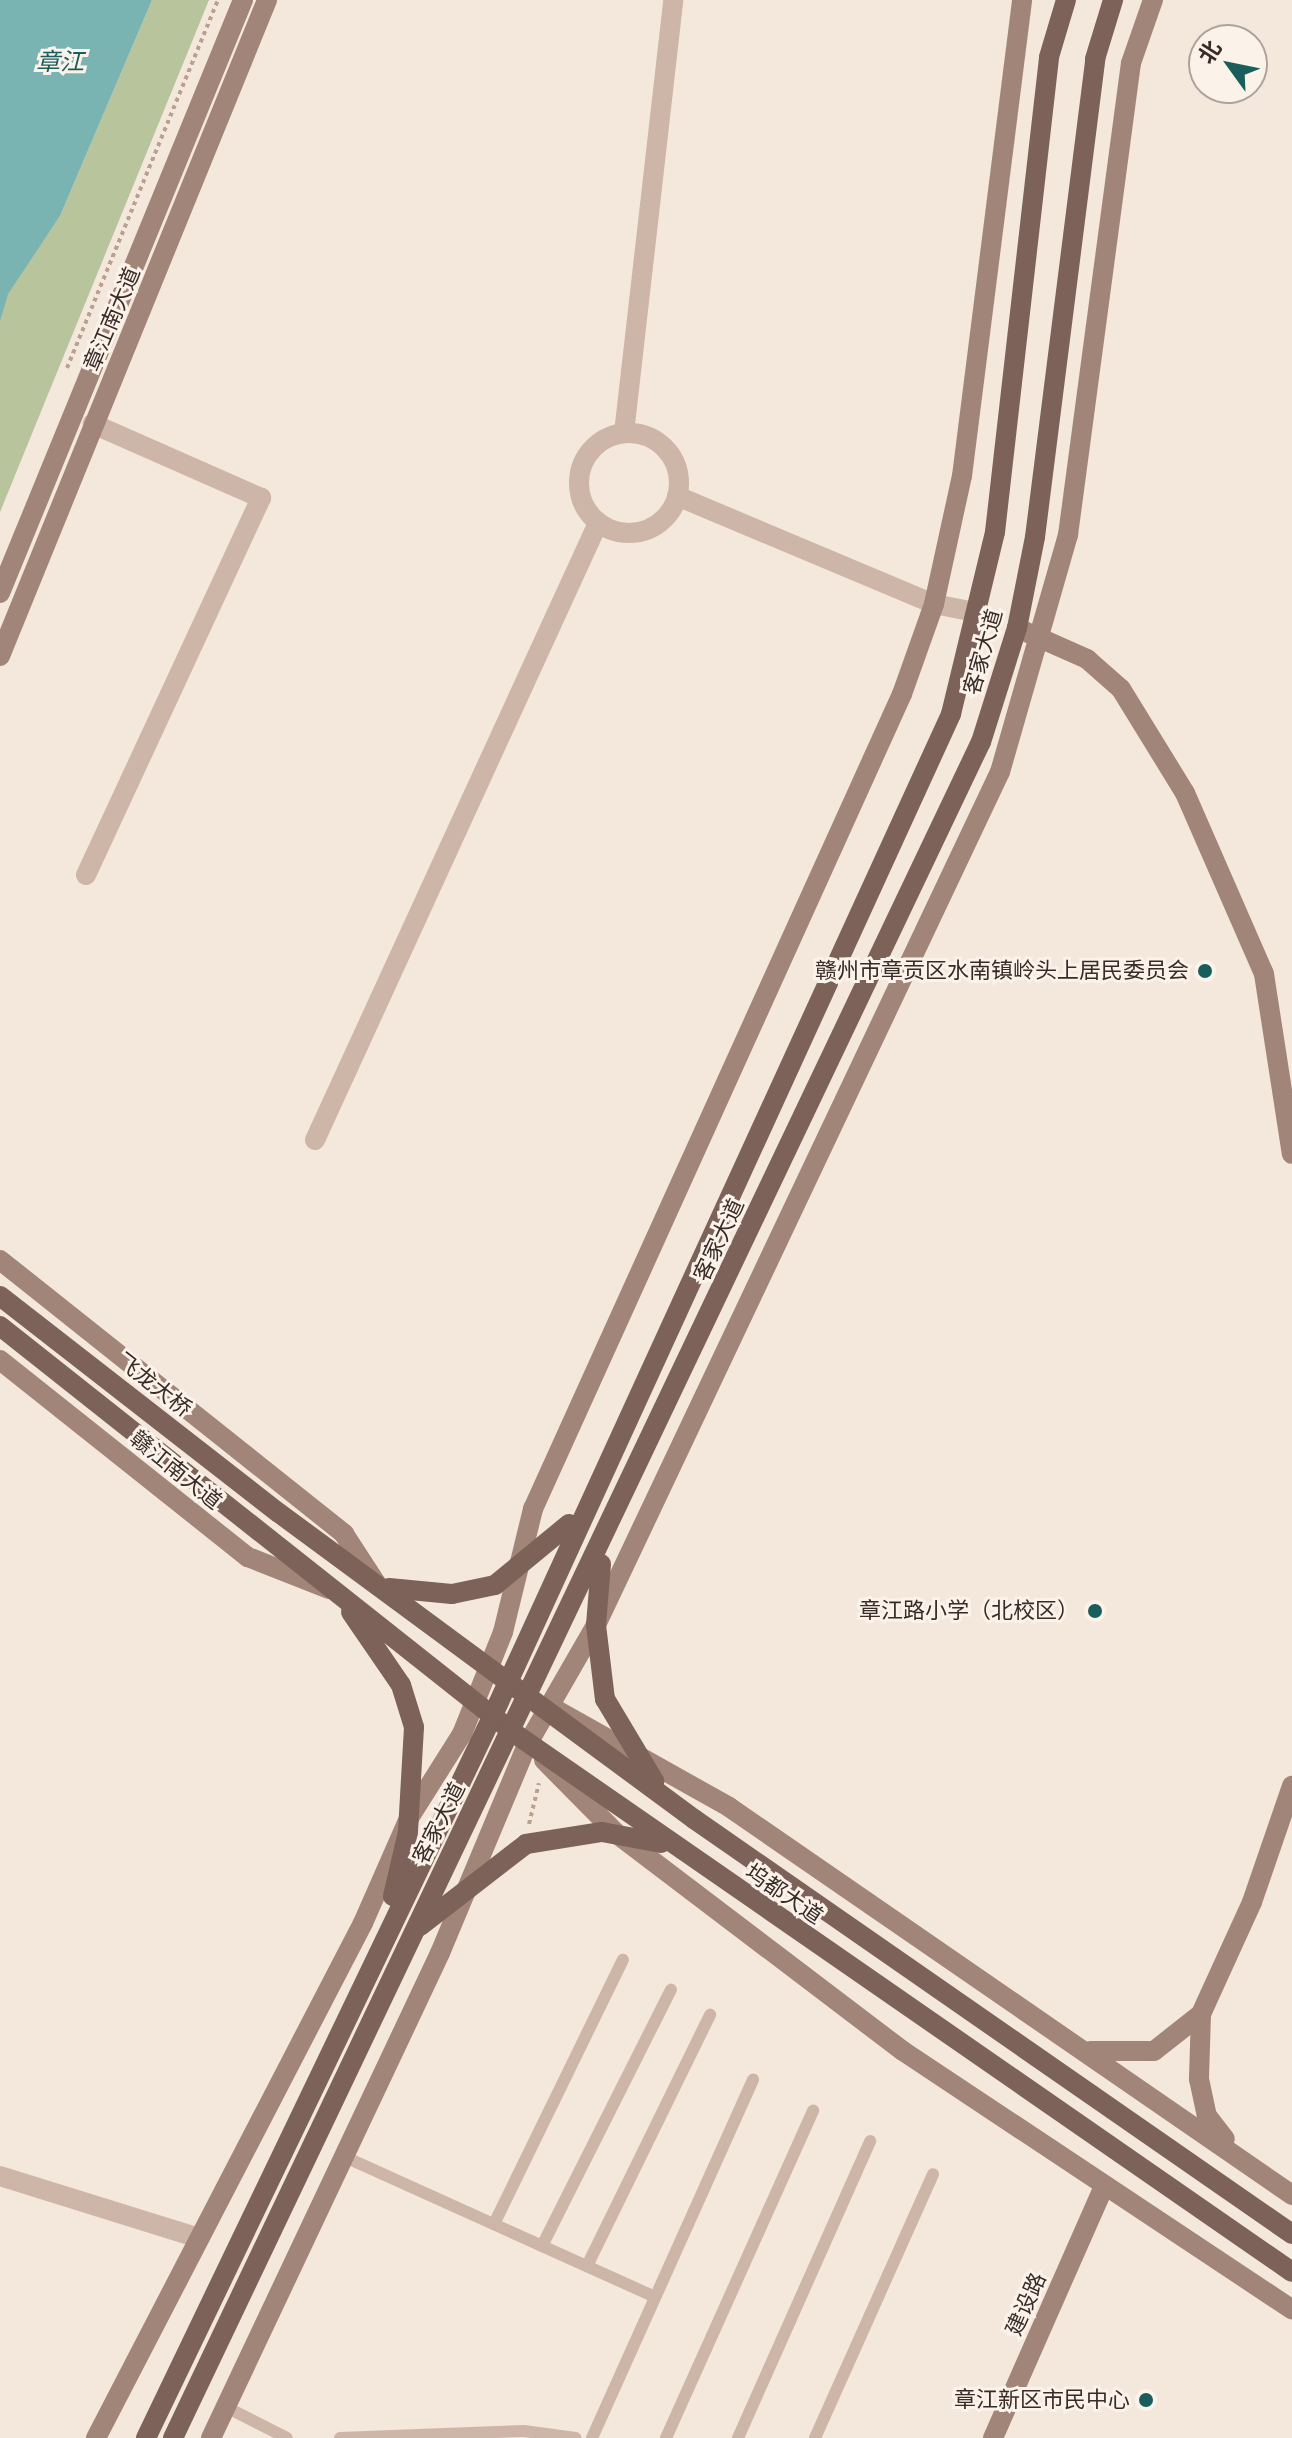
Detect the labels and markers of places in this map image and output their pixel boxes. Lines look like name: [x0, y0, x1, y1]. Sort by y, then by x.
place label: 赣州市章贡区水南镇岭头上居民委员会: [815, 958, 1189, 984]
marker: 赣州市章贡区水南镇岭头上居民委员会: [1196, 962, 1214, 980]
place label: 章江路小学（北校区）: [859, 1598, 1079, 1624]
marker: 章江路小学（北校区）: [1086, 1602, 1104, 1620]
place label: 章江新区市民中心: [954, 2387, 1130, 2413]
marker: 章江新区市民中心: [1137, 2391, 1155, 2409]

